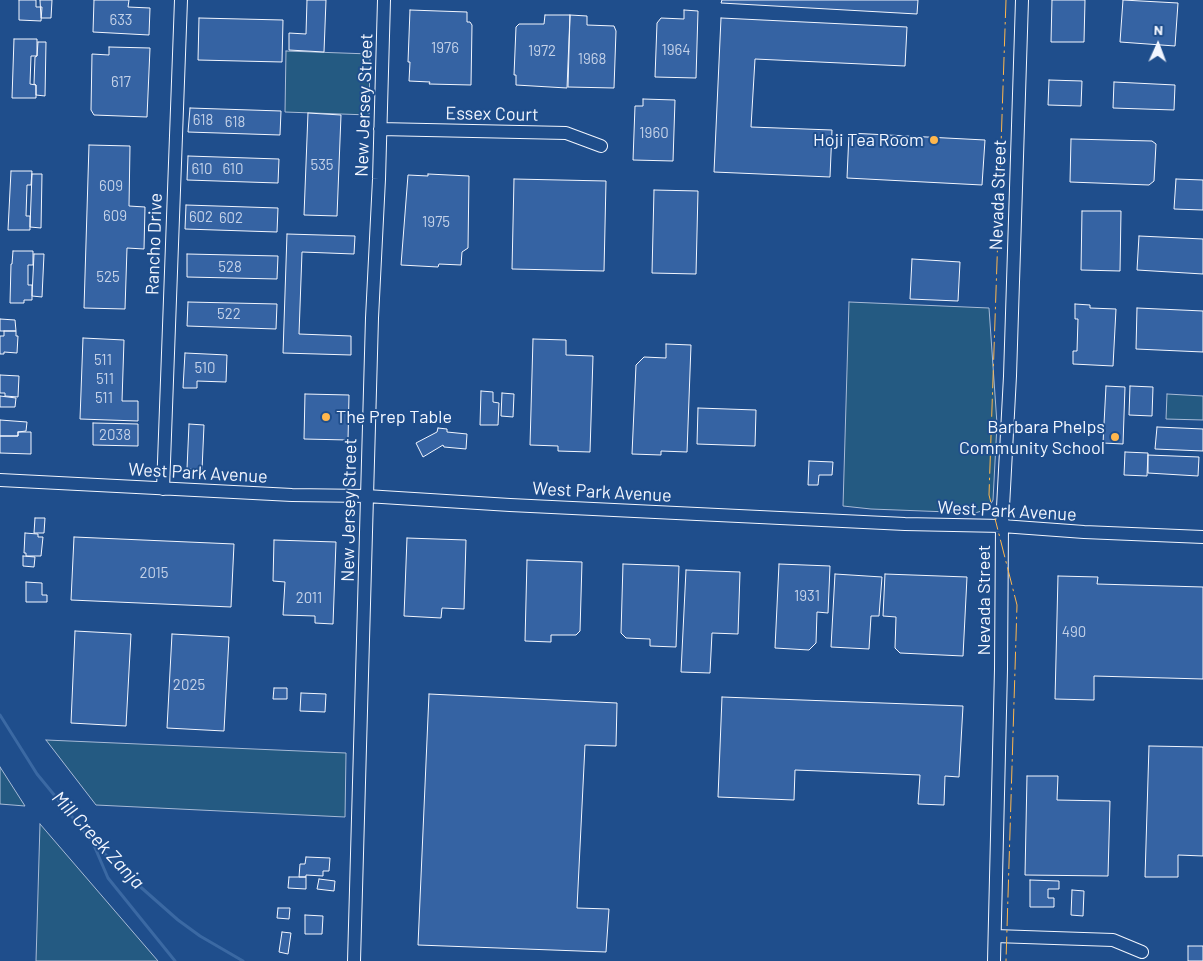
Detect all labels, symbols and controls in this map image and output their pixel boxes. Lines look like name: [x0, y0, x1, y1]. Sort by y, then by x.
house number: 633: [109, 11, 133, 29]
north arrow: [1133, 20, 1183, 70]
text: N: [1154, 21, 1163, 38]
street label: New Jersey Street: [351, 33, 377, 177]
house number: 1976: [431, 39, 459, 57]
house number: 1964: [661, 41, 691, 59]
house number: 1972: [528, 42, 556, 60]
house number: 1968: [578, 50, 606, 68]
house number: 617: [111, 73, 131, 91]
street label: Essex Court: [445, 102, 539, 126]
house number: 618: [193, 111, 213, 129]
house number: 618: [225, 113, 245, 131]
house number: 1960: [639, 124, 669, 142]
place label: Hoji Tea Room: [813, 129, 924, 151]
marker: Hoji Tea Room: [928, 134, 940, 146]
street label: Nevada Street: [985, 139, 1011, 251]
house number: 535: [310, 156, 334, 174]
house number: 610: [191, 160, 213, 178]
house number: 610: [222, 160, 244, 178]
house number: 609: [99, 177, 123, 195]
street label: Rancho Drive: [141, 193, 167, 295]
house number: 609: [103, 207, 127, 225]
house number: 602: [189, 208, 213, 226]
house number: 602: [219, 209, 243, 227]
house number: 1975: [422, 213, 450, 231]
house number: 528: [218, 258, 242, 276]
house number: 525: [96, 268, 120, 286]
house number: 522: [217, 305, 241, 323]
house number: 511: [94, 351, 112, 369]
house number: 510: [194, 359, 216, 377]
house number: 511: [96, 370, 114, 388]
house number: 511: [95, 389, 113, 407]
place label: The Prep Table: [336, 406, 452, 428]
marker: The Prep Table: [320, 411, 332, 423]
place label: Barbara Phelps Community School: [959, 416, 1105, 458]
house number: 2038: [99, 426, 131, 444]
marker: Barbara Phelps Community School: [1109, 431, 1121, 443]
street label: New Jersey Street: [337, 438, 361, 582]
street label: West Park Avenue: [128, 459, 268, 487]
street label: West Park Avenue: [532, 478, 672, 506]
street label: West Park Avenue: [937, 497, 1077, 525]
street label: Nevada Street: [973, 545, 995, 655]
house number: 2015: [139, 564, 169, 582]
house number: 1931: [794, 587, 820, 605]
house number: 2011: [296, 589, 322, 607]
house number: 490: [1062, 623, 1086, 641]
house number: 2025: [173, 676, 205, 694]
water label: Mill Creek Zanja: [47, 786, 149, 894]

